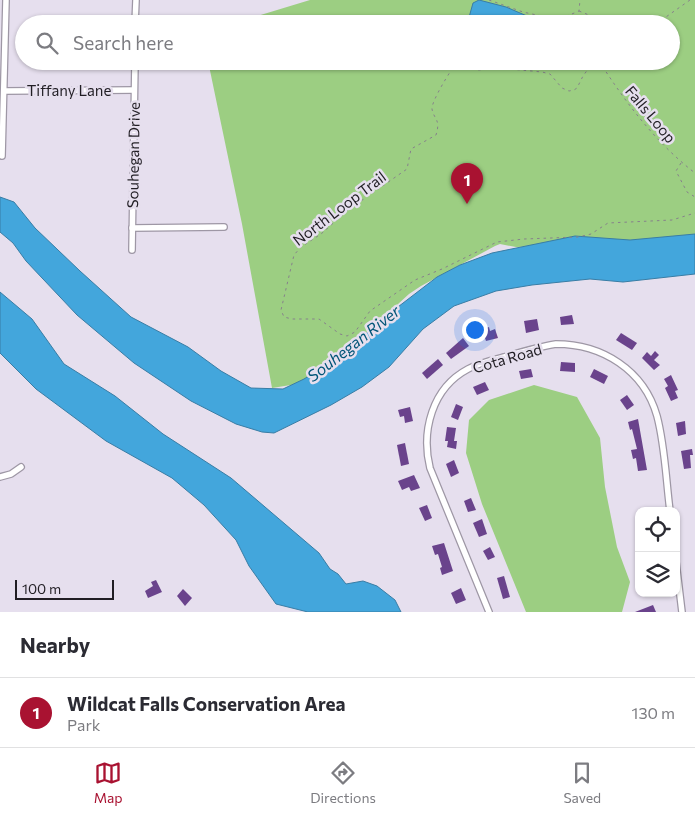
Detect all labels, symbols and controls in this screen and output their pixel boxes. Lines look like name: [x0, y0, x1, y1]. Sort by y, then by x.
search box: [15, 15, 680, 70]
icon: search: [33, 29, 61, 57]
text: Search here: [73, 31, 173, 54]
street label: Tiffany Lane: [27, 81, 111, 99]
street label: Falls Loop: [622, 82, 680, 146]
street label: Souhegan Drive: [123, 102, 143, 208]
pin: 1: [451, 163, 483, 204]
street label: North Loop Trail: [289, 167, 389, 249]
water label: Souhegan River: [303, 301, 404, 385]
your location: [462, 317, 488, 343]
street label: Cota Road: [470, 340, 544, 376]
map controls: [635, 507, 680, 597]
button: locate: [635, 507, 680, 552]
button: layers: [635, 552, 680, 597]
scale bar: [15, 577, 114, 600]
text: 100 m: [22, 580, 61, 597]
text: Nearby: [20, 632, 90, 657]
text: Wildcat Falls Conservation Area: [67, 692, 346, 715]
text: 1: [32, 703, 40, 722]
text: 130 m: [632, 703, 675, 722]
text: Park: [67, 715, 100, 734]
tab: Map: [94, 759, 123, 806]
tab: Directions: [310, 759, 376, 806]
tab: Saved: [563, 759, 601, 806]

